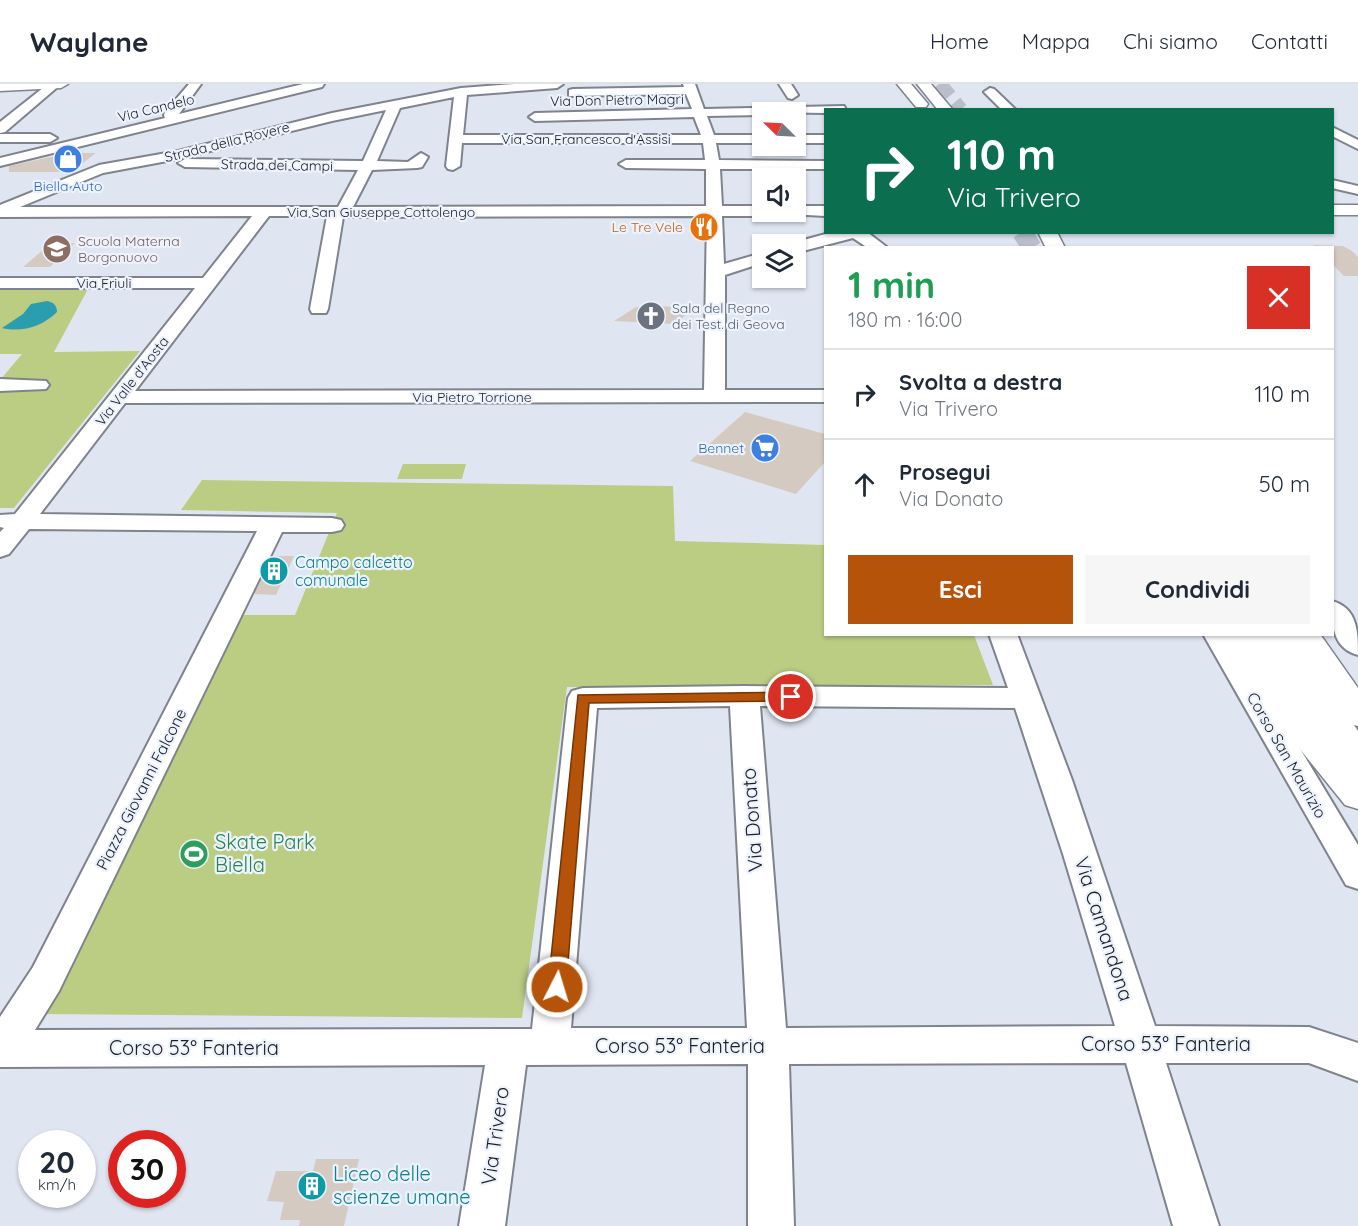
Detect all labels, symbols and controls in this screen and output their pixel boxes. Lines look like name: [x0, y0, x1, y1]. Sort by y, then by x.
text: Waylane: [30, 24, 149, 59]
text: Home: [930, 28, 989, 54]
text: Mappa: [1022, 28, 1090, 54]
text: Chi siamo: [1123, 28, 1218, 54]
text: Contatti: [1251, 28, 1328, 54]
street label: Via Candelo: [116, 90, 196, 126]
street label: Via Don Pietro Magri: [550, 90, 684, 110]
north arrow: [752, 102, 806, 156]
map controls: [752, 102, 806, 288]
street label: Strada della Rovere: [163, 118, 291, 166]
text: 110 m: [947, 128, 1056, 181]
street label: Via San Francesco d'Assisi: [501, 130, 671, 148]
icon: right: [848, 132, 926, 210]
shop icon: Biella Auto: [52, 143, 84, 175]
street label: Strada dei Campi: [221, 155, 333, 175]
button: sound: [752, 168, 806, 222]
place label: Biella Auto: [34, 177, 102, 195]
text: Via Trivero: [947, 180, 1081, 214]
street label: Via San Giuseppe Cottolengo: [287, 203, 475, 221]
restaurant icon: Le Tre Vele: [688, 211, 720, 243]
place label: Le Tre Vele: [612, 218, 683, 236]
place label: Scuola Materna Borgonuovo: [78, 232, 180, 266]
school or university icon: Scuola Materna Borgonuovo: [41, 233, 73, 265]
button: layers: [752, 234, 806, 288]
text: 1 min: [848, 262, 935, 307]
button: close: [1247, 266, 1310, 329]
street label: Via Friuli: [77, 274, 131, 292]
place label: Sala del Regno dei Test. di Geova: [672, 299, 785, 333]
church icon: Sala del Regno dei Test. di Geova: [635, 300, 667, 332]
text: 180 m · 16:00: [848, 307, 962, 332]
street label: Via Valle d'Aosta: [91, 333, 173, 429]
text: Svolta a destra: [899, 368, 1062, 396]
icon: right: [848, 378, 881, 411]
text: 110 m: [1255, 380, 1310, 408]
street label: Via Pietro Torrione: [412, 388, 532, 406]
text: Via Trivero: [899, 396, 998, 421]
supermarket icon: Bennet: [749, 432, 781, 464]
place label: Bennet: [698, 439, 744, 457]
text: Prosegui: [899, 458, 991, 486]
icon: ahead: [848, 468, 881, 501]
text: 50 m: [1259, 470, 1310, 498]
text: Via Donato: [899, 486, 1003, 511]
place label: Campo calcetto comunale: [295, 552, 413, 590]
building icon: Campo calcetto comunale: [258, 555, 290, 587]
button: Esci: [848, 555, 1073, 624]
button: Condividi: [1085, 555, 1310, 624]
pin: [765, 671, 816, 722]
icon: arrive: [774, 680, 807, 713]
street label: Corso San Maurizio: [1243, 688, 1331, 822]
street label: Piazza Giovanni Falcone: [92, 705, 190, 873]
street label: Via Donato: [735, 767, 768, 873]
place label: Skate Park Biella: [215, 829, 315, 877]
sports icon: Skate Park Biella: [178, 838, 210, 870]
street label: Via Camandona: [1069, 854, 1140, 1004]
position arrow: [525, 955, 589, 1019]
street label: Corso 53° Fanteria: [1081, 1031, 1251, 1056]
street label: Corso 53° Fanteria: [595, 1033, 765, 1058]
street label: Corso 53° Fanteria: [109, 1035, 279, 1060]
street label: Via Trivero: [475, 1085, 514, 1187]
speed limit sign: 30: [108, 1130, 186, 1208]
text: 20: [39, 1143, 75, 1181]
place label: Liceo delle scienze umane: [333, 1161, 471, 1209]
building icon: Liceo delle scienze umane: [296, 1170, 328, 1202]
text: km/h: [38, 1175, 76, 1194]

